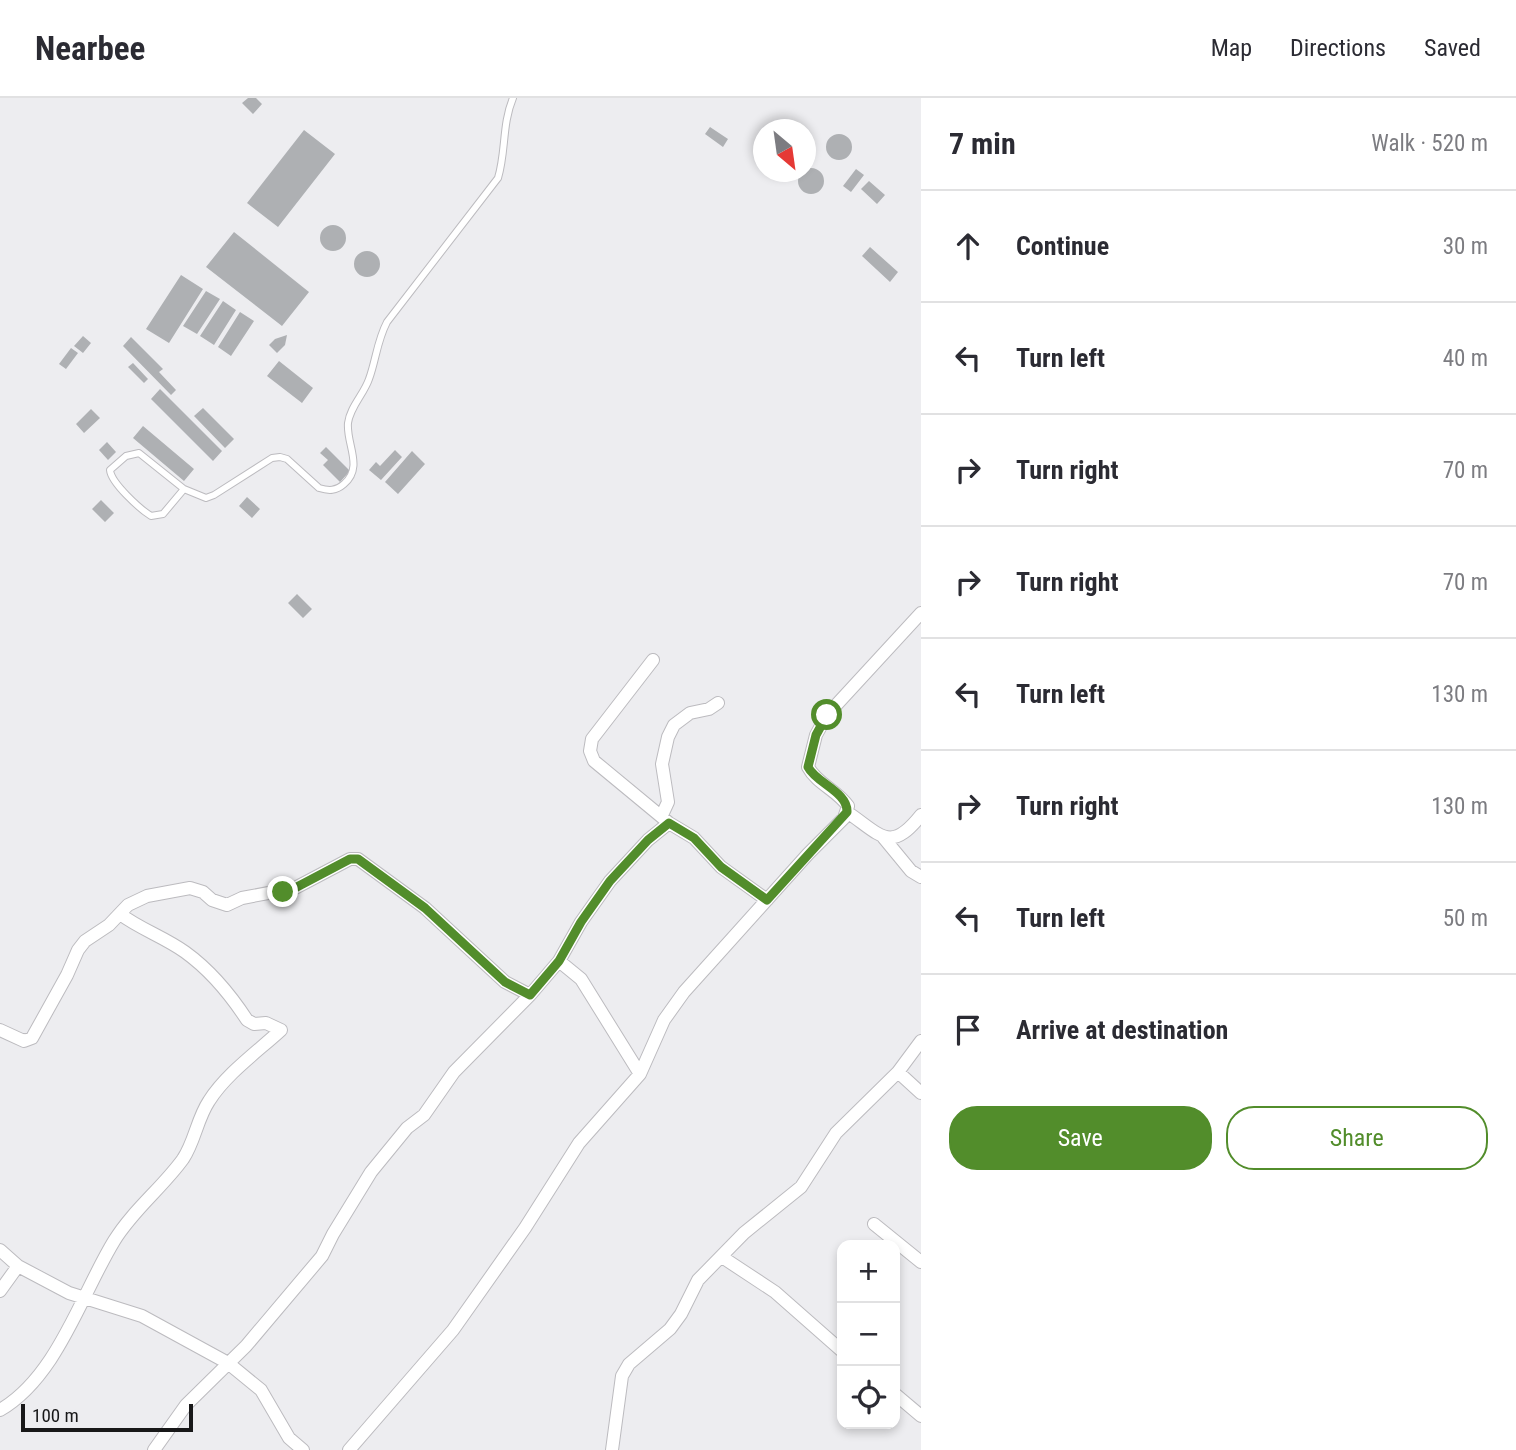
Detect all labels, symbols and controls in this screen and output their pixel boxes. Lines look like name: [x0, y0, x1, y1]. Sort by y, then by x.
text: Nearbee: [35, 29, 145, 68]
text: Map: [1211, 34, 1252, 62]
text: Directions: [1290, 34, 1386, 62]
text: Saved: [1424, 34, 1481, 62]
north arrow: [753, 119, 816, 182]
text: 7 min: [949, 126, 1016, 161]
text: Walk · 520 m: [1371, 130, 1488, 157]
icon: ahead: [949, 227, 987, 265]
text: Continue: [1016, 231, 1109, 261]
text: 30 m: [1443, 233, 1488, 260]
icon: left: [949, 339, 987, 377]
text: Turn left: [1016, 343, 1105, 373]
text: 40 m: [1443, 345, 1488, 372]
icon: right: [949, 451, 987, 489]
text: Turn right: [1016, 455, 1118, 485]
text: 70 m: [1443, 457, 1488, 484]
icon: right: [949, 563, 987, 601]
text: Turn right: [1016, 567, 1118, 597]
text: 70 m: [1443, 569, 1488, 596]
icon: left: [949, 675, 987, 713]
text: Turn left: [1016, 679, 1105, 709]
text: 130 m: [1431, 681, 1488, 708]
route start: [811, 699, 842, 730]
icon: right: [949, 787, 987, 825]
text: Turn right: [1016, 791, 1118, 821]
text: 130 m: [1431, 793, 1488, 820]
route end: [267, 876, 298, 907]
icon: left: [949, 899, 987, 937]
text: Turn left: [1016, 903, 1105, 933]
text: 50 m: [1443, 905, 1488, 932]
icon: arrive: [949, 1011, 987, 1049]
text: Arrive at destination: [1016, 1015, 1228, 1045]
button: Save: [949, 1106, 1212, 1170]
button: Share: [1226, 1106, 1488, 1170]
map controls: [837, 1240, 900, 1429]
button: +: [837, 1240, 900, 1303]
button: −: [837, 1303, 900, 1366]
button: locate: [837, 1366, 900, 1429]
scale bar: [21, 1401, 192, 1433]
text: 100 m: [32, 1404, 79, 1427]

